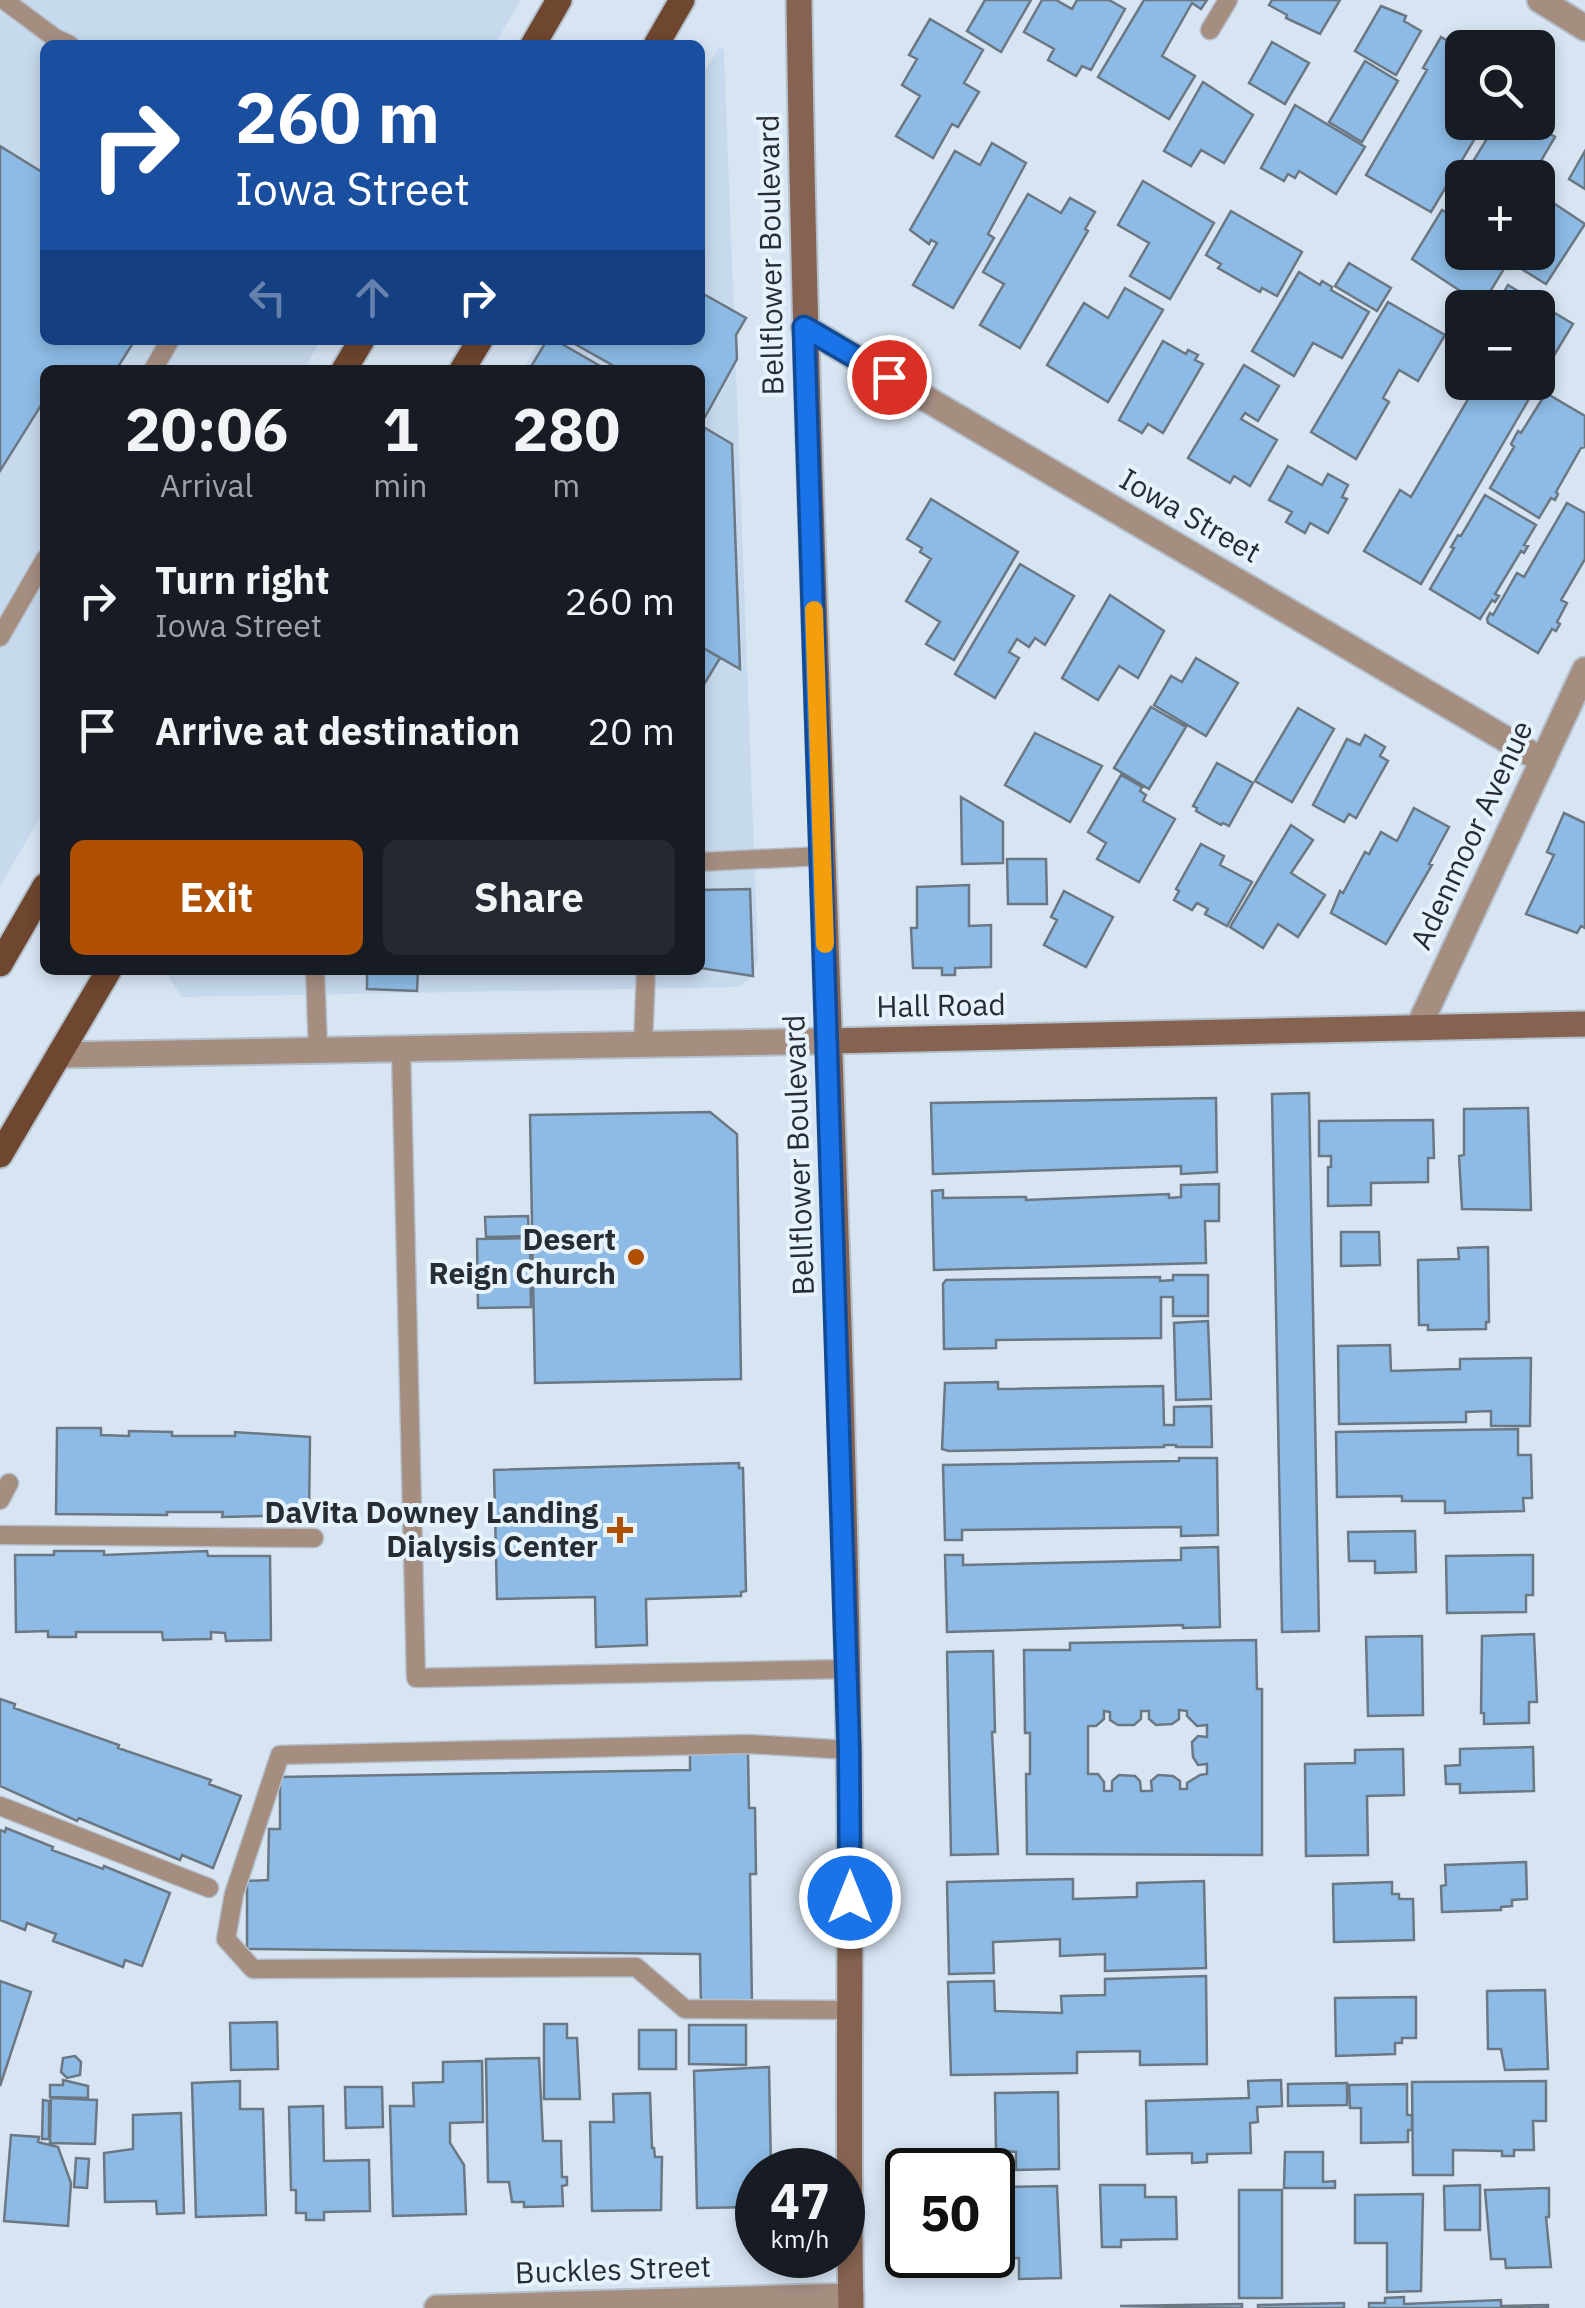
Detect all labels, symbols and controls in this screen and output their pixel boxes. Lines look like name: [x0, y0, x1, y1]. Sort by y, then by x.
map controls: [1445, 30, 1555, 400]
button: search: [1445, 30, 1555, 140]
text: 260 m: [235, 71, 440, 162]
icon: right: [70, 80, 200, 210]
street label: Bellflower Boulevard: [748, 114, 791, 396]
text: Iowa Street: [235, 159, 470, 217]
button: +: [1445, 160, 1555, 270]
icon: left: [240, 270, 295, 325]
icon: ahead: [345, 270, 400, 325]
icon: right: [450, 270, 505, 325]
button: −: [1445, 290, 1555, 400]
pin: [847, 335, 932, 420]
icon: arrive: [862, 350, 917, 405]
text: 20:06: [125, 389, 289, 468]
text: 1: [382, 389, 418, 468]
text: 280: [512, 389, 620, 468]
street label: Iowa Street: [1113, 459, 1268, 571]
text: Arrival: [160, 464, 253, 506]
text: min: [373, 464, 427, 506]
text: m: [552, 464, 580, 506]
text: Turn right: [155, 555, 330, 604]
icon: right: [70, 573, 125, 628]
text: 260 m: [564, 576, 675, 625]
text: Iowa Street: [155, 604, 322, 646]
icon: arrive: [70, 703, 125, 758]
text: Arrive at destination: [155, 706, 520, 755]
text: 20 m: [587, 706, 675, 755]
street label: Adenmoor Avenue: [1401, 714, 1541, 955]
button: Exit: [70, 840, 363, 955]
button: Share: [383, 840, 675, 955]
street label: Hall Road: [876, 984, 1006, 1025]
street label: Bellflower Boulevard: [773, 1014, 822, 1296]
place label: Desert Reign Church: [429, 1219, 616, 1292]
marker: Desert Reign Church: [625, 1246, 647, 1268]
place label: DaVita Downey Landing Dialysis Center: [265, 1492, 598, 1565]
marker: DaVita Downey Landing Dialysis Center: [607, 1517, 633, 1543]
position arrow: [798, 1846, 902, 1950]
speed limit sign: 50: [885, 2148, 1015, 2278]
text: 47: [770, 2168, 830, 2233]
text: km/h: [771, 2222, 829, 2255]
street label: Buckles Street: [514, 2246, 712, 2291]

